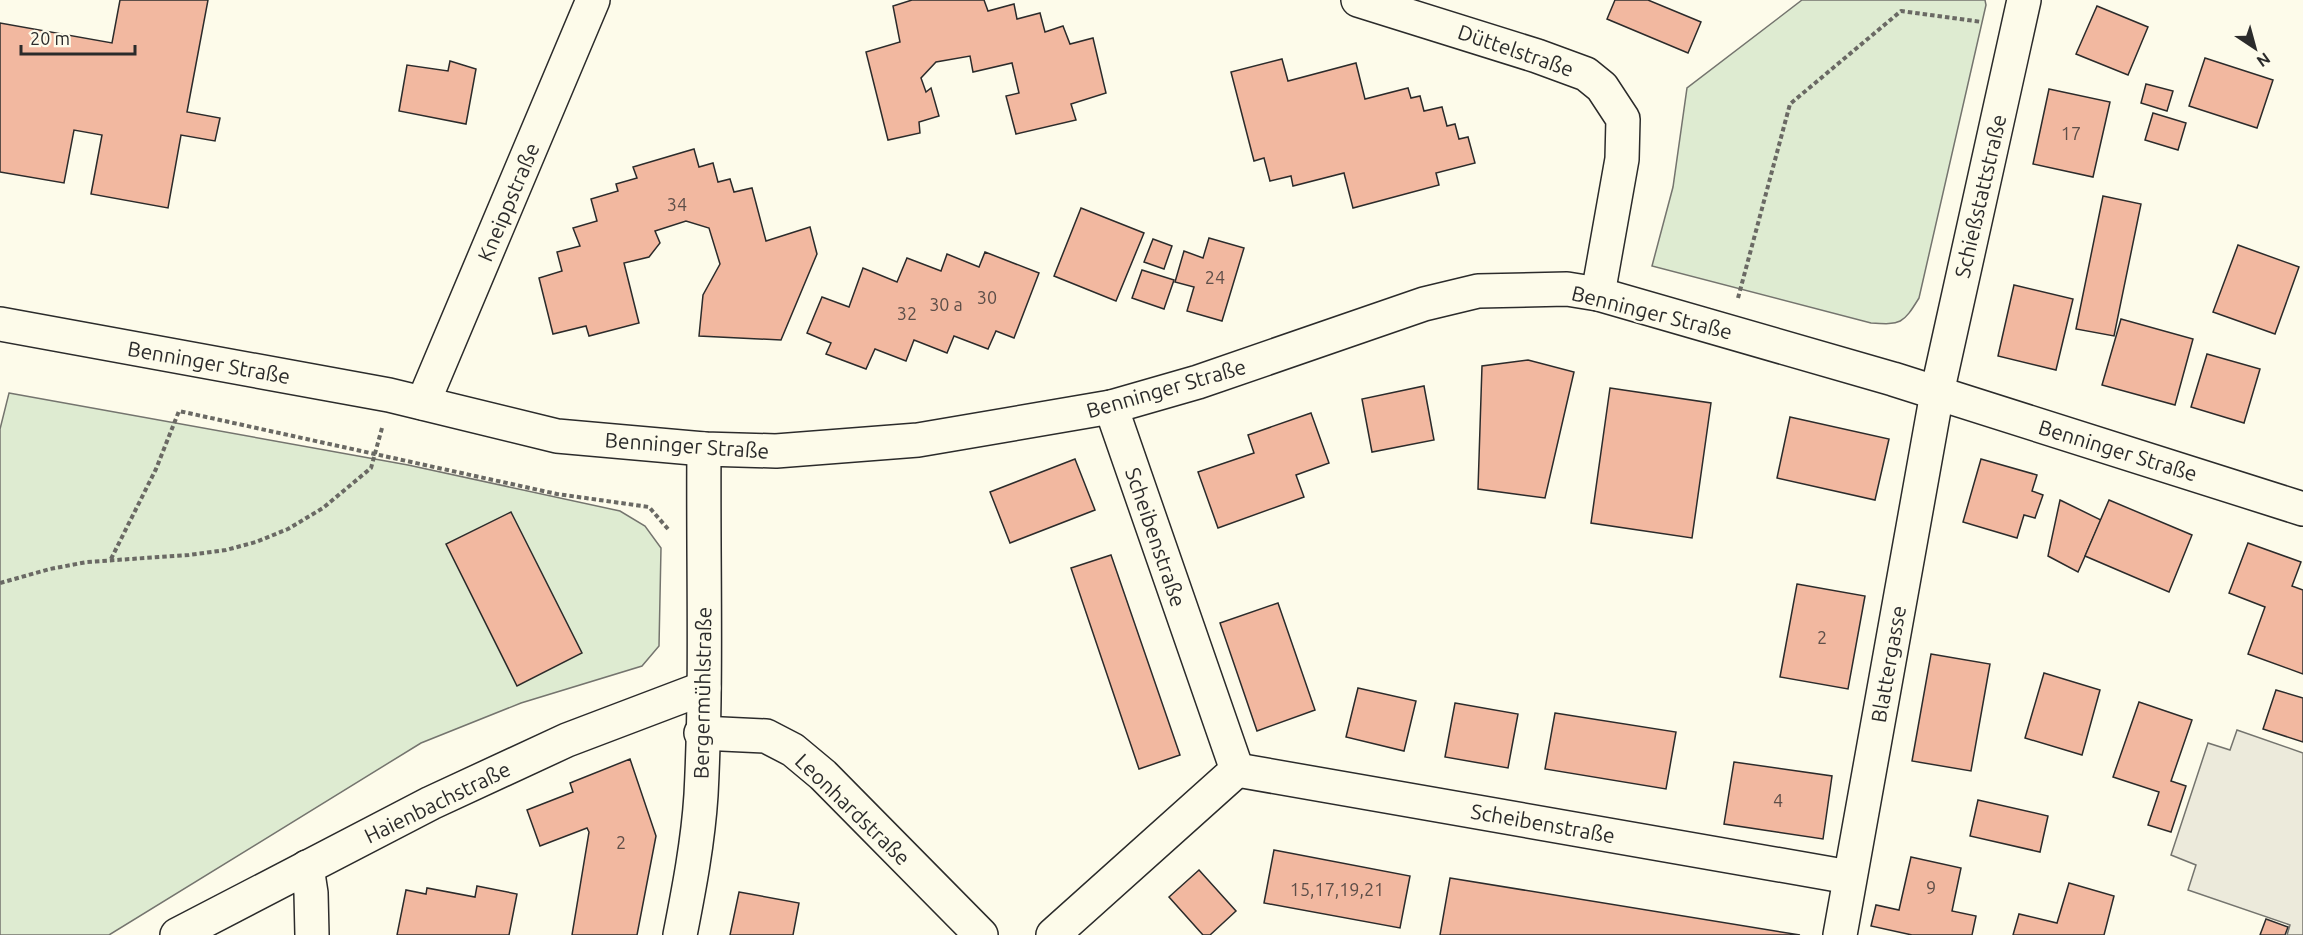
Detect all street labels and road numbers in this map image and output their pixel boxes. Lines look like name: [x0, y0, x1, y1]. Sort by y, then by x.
street label: Düttelstraße: [1455, 19, 1577, 81]
street label: Schießstattstraße: [1950, 112, 2010, 280]
street label: Kneippstraße: [472, 139, 544, 265]
street label: Benninger Straße: [1569, 280, 1735, 344]
street label: Benninger Straße: [126, 336, 292, 388]
street label: Benninger Straße: [1084, 354, 1248, 422]
street label: Benninger Straße: [2036, 414, 2200, 486]
street label: Benninger Straße: [604, 427, 770, 463]
street label: Scheibenstraße: [1121, 464, 1191, 610]
street label: Blattergasse: [1866, 604, 1910, 724]
street label: Bergermühlstraße: [688, 607, 716, 779]
street label: Leonhardstraße: [791, 748, 915, 870]
street label: Haienbachstraße: [360, 756, 514, 848]
street label: Scheibenstraße: [1469, 799, 1617, 847]

